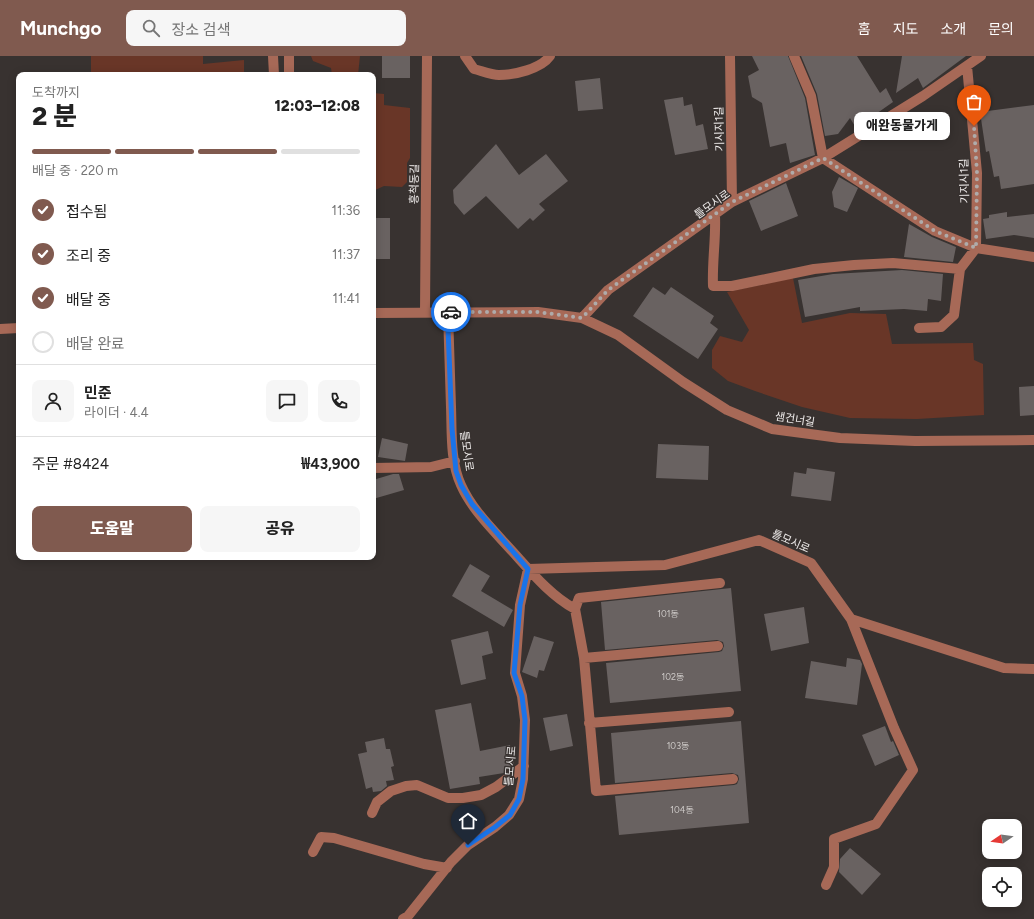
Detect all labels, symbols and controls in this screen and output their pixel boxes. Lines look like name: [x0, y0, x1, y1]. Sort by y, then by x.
search box: [126, 10, 406, 46]
text: Munchgo: [20, 17, 102, 40]
icon: search: [140, 17, 162, 39]
text: 장소 검색: [172, 21, 230, 39]
text: 홈: [858, 21, 871, 38]
text: 지도: [893, 21, 918, 38]
text: 소개: [940, 21, 966, 38]
text: 문의: [988, 21, 1014, 38]
text: 도착까지: [32, 85, 80, 100]
pin: [957, 85, 991, 126]
icon: bag: [963, 91, 985, 113]
text: 12:03–12:08: [274, 97, 360, 115]
text: 2 분: [32, 100, 77, 132]
street label: 기시지1길: [713, 106, 726, 152]
callout: 애완동물가게: [854, 112, 950, 140]
text: 애완동물가게: [866, 118, 938, 133]
street label: 기지시1길: [958, 158, 971, 204]
text: 배달 중 · 220 m: [32, 163, 118, 178]
street label: 흥척동길: [408, 164, 421, 204]
street label: 틀모시로: [692, 187, 733, 221]
icon: check: [32, 199, 54, 221]
text: 접수됨: [66, 203, 107, 221]
text: 11:36: [332, 203, 360, 218]
icon: check: [32, 243, 54, 265]
text: 조리 중: [66, 247, 111, 265]
text: 11:37: [332, 247, 360, 262]
icon: check: [32, 287, 54, 309]
text: 배달 중: [66, 291, 111, 309]
text: 11:41: [333, 291, 360, 306]
courier: [431, 292, 471, 332]
icon: car: [440, 301, 462, 323]
text: 배달 완료: [66, 335, 125, 353]
button: person: [32, 380, 74, 422]
button: chat: [266, 380, 308, 422]
button: phone: [318, 380, 360, 422]
text: 민준: [84, 384, 112, 402]
text: 라이더 · 4.4: [84, 405, 148, 420]
street label: 샘건너길: [774, 410, 816, 429]
street label: 틀모시로: [457, 430, 476, 472]
text: 주문 #8424: [32, 455, 109, 473]
text: ₩43,900: [301, 455, 360, 473]
button: 도움말: [32, 506, 192, 552]
button: 공유: [200, 506, 360, 552]
street label: 틀모시로: [770, 527, 812, 556]
house number: 101동: [657, 608, 679, 619]
house number: 102동: [662, 671, 684, 682]
house number: 103동: [667, 740, 689, 751]
street label: 틀모시로: [502, 745, 519, 787]
pin: [451, 804, 485, 845]
house number: 104동: [670, 804, 694, 815]
icon: home: [457, 810, 479, 832]
north arrow: [982, 819, 1022, 859]
map controls: [982, 819, 1022, 907]
button: locate: [982, 867, 1022, 907]

